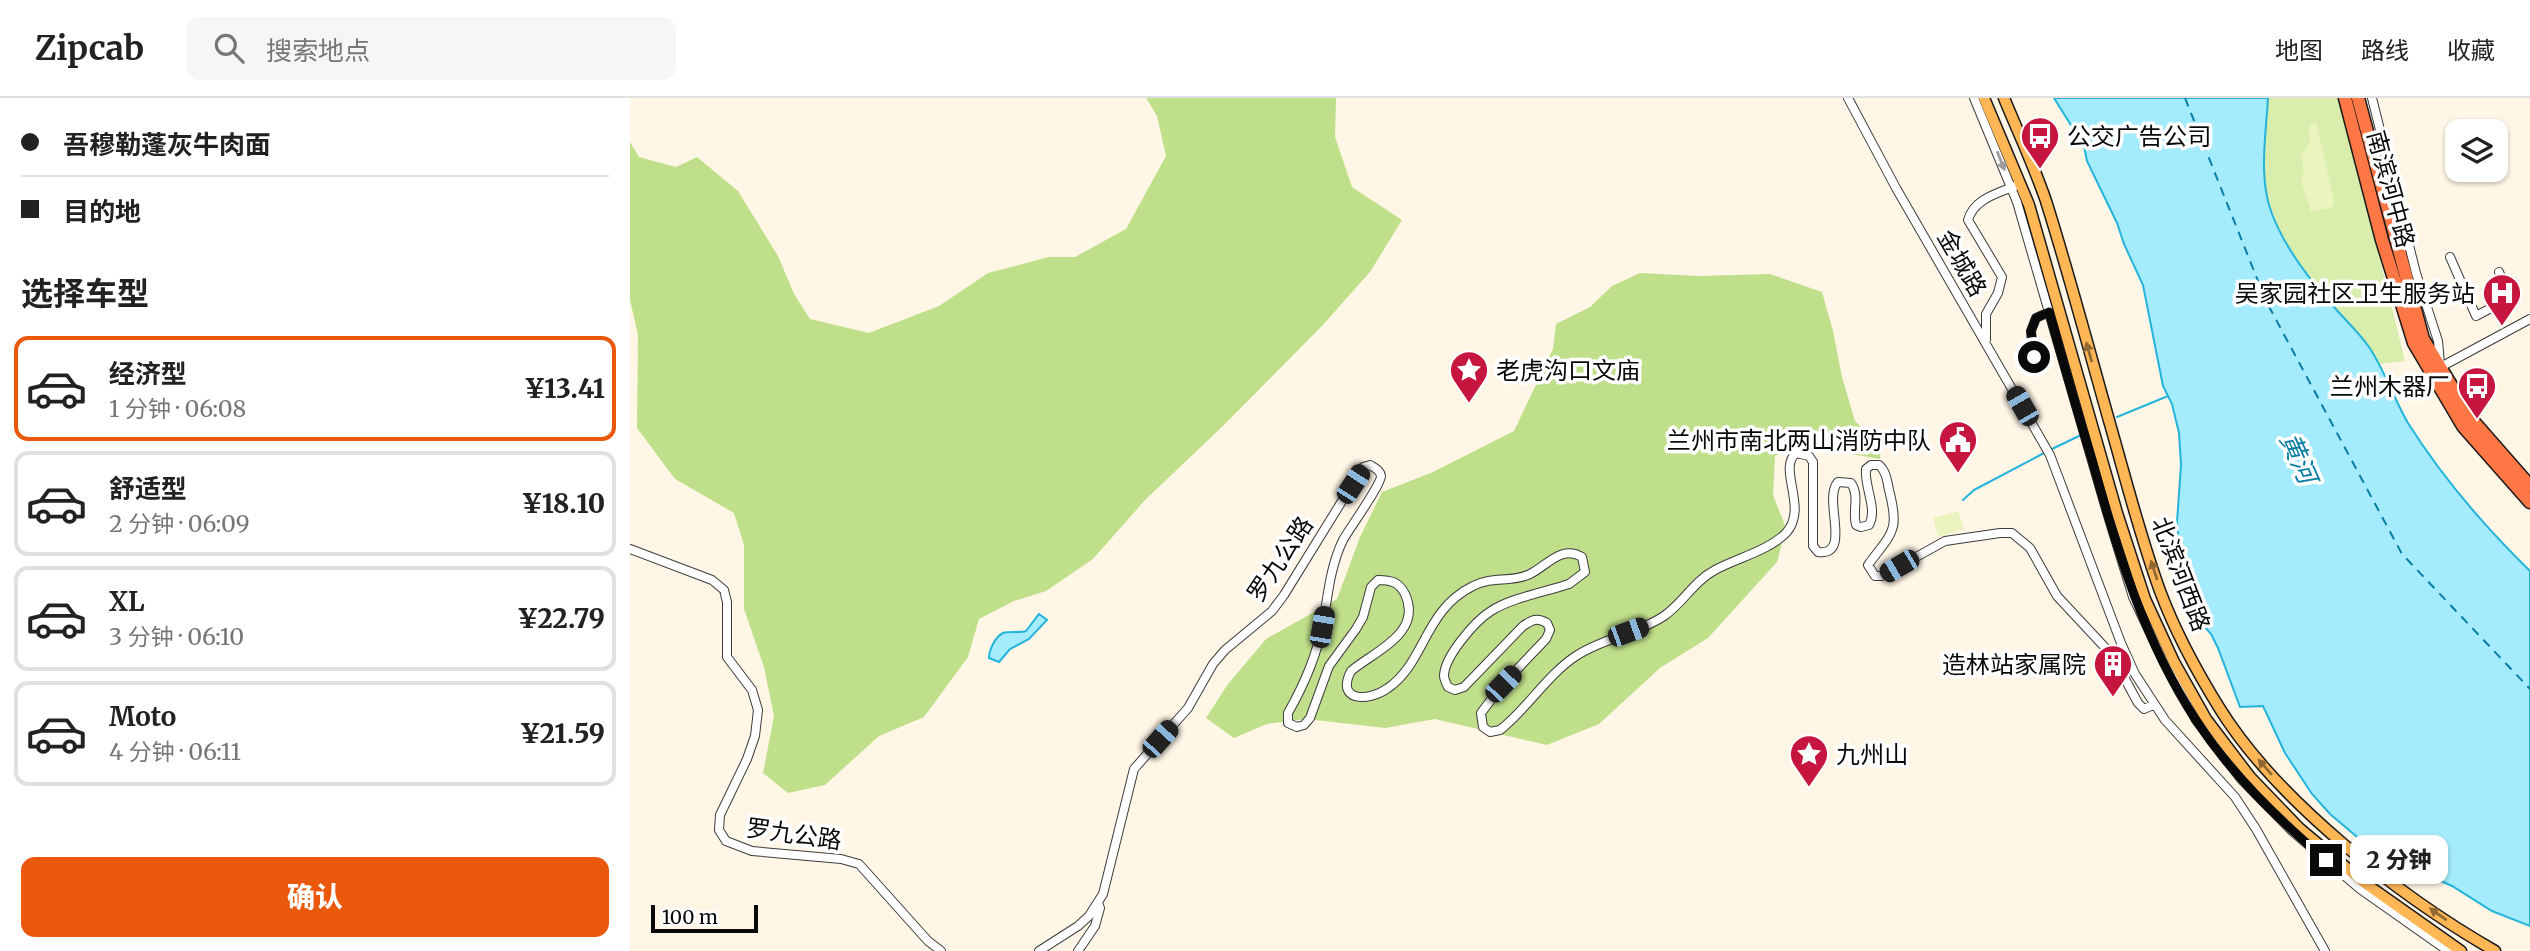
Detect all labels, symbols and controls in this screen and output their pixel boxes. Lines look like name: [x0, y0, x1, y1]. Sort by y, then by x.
search box: [186, 17, 676, 80]
text: Zipcab: [35, 28, 144, 69]
icon: search: [210, 29, 248, 67]
text: 搜索地点: [266, 34, 370, 67]
text: 地图: [2275, 35, 2323, 66]
text: 路线: [2361, 35, 2409, 66]
text: 收藏: [2447, 35, 2495, 66]
bus stop icon: 公交广告公司: [2019, 115, 2061, 170]
map controls: [2445, 119, 2508, 182]
button: layers: [2445, 119, 2508, 182]
place label: 公交广告公司: [2067, 121, 2211, 152]
street label: 南滨河中路: [2360, 127, 2422, 251]
text: 吾穆勒蓬灰牛肉面: [63, 128, 271, 161]
one-way arrow: [1996, 150, 2007, 171]
text: 目的地: [63, 195, 141, 228]
street label: 金城路: [1931, 224, 1993, 302]
hospital icon: 吴家园社区卫生服务站: [2481, 272, 2523, 327]
text: 选择车型: [21, 274, 149, 314]
place label: 吴家园社区卫生服务站: [2235, 278, 2475, 309]
route start: [2018, 341, 2050, 373]
one-way arrow: [2084, 341, 2094, 362]
place icon: 老虎沟口文庙: [1448, 349, 1490, 404]
place label: 老虎沟口文庙: [1496, 355, 1640, 386]
icon: car: [25, 357, 88, 420]
text: 经济型: [109, 357, 187, 390]
bus stop icon: 兰州木器厂: [2456, 365, 2498, 420]
place label: 兰州木器厂: [2330, 371, 2450, 402]
text: ¥13.41: [524, 372, 605, 405]
car: [2003, 383, 2042, 429]
text: 1 分钟 · 06:08: [109, 394, 246, 423]
public building icon: 兰州市南北两山消防中队: [1937, 419, 1979, 474]
place label: 兰州市南北两山消防中队: [1667, 425, 1931, 456]
water label: 黄河: [2273, 428, 2327, 493]
car: [1333, 461, 1374, 507]
icon: car: [25, 472, 88, 535]
text: 舒适型: [109, 472, 187, 505]
text: ¥18.10: [522, 487, 605, 520]
text: 2 分钟 · 06:09: [109, 509, 250, 538]
street label: 罗九公路: [1240, 511, 1320, 607]
street label: 北滨河西路: [2145, 512, 2217, 636]
car: [1876, 546, 1923, 586]
one-way arrow: [2148, 560, 2158, 581]
text: XL: [109, 585, 145, 618]
icon: car: [25, 587, 88, 650]
text: ¥22.79: [517, 602, 605, 635]
car: [1309, 604, 1336, 650]
car: [1605, 615, 1652, 649]
text: 3 分钟 · 06:10: [109, 622, 244, 651]
building icon: 造林站家属院: [2092, 643, 2134, 698]
place label: 造林站家属院: [1942, 649, 2086, 680]
car: [1481, 662, 1526, 706]
text: Moto: [109, 700, 176, 733]
icon: car: [25, 702, 88, 765]
car: [1139, 716, 1182, 762]
text: ¥21.59: [520, 717, 605, 750]
place icon: 九州山: [1788, 733, 1830, 788]
text: 4 分钟 · 06:11: [109, 737, 241, 766]
place label: 九州山: [1836, 739, 1908, 770]
one-way arrow: [2257, 758, 2273, 776]
street label: 罗九公路: [744, 812, 844, 856]
callout: 2 分钟: [2350, 836, 2448, 884]
route end: [2310, 844, 2342, 876]
text: 2 分钟: [2367, 845, 2431, 874]
button: 确认: [21, 857, 609, 937]
scale bar: [651, 902, 758, 934]
text: 100 m: [662, 905, 718, 929]
one-way arrow: [2429, 907, 2447, 921]

